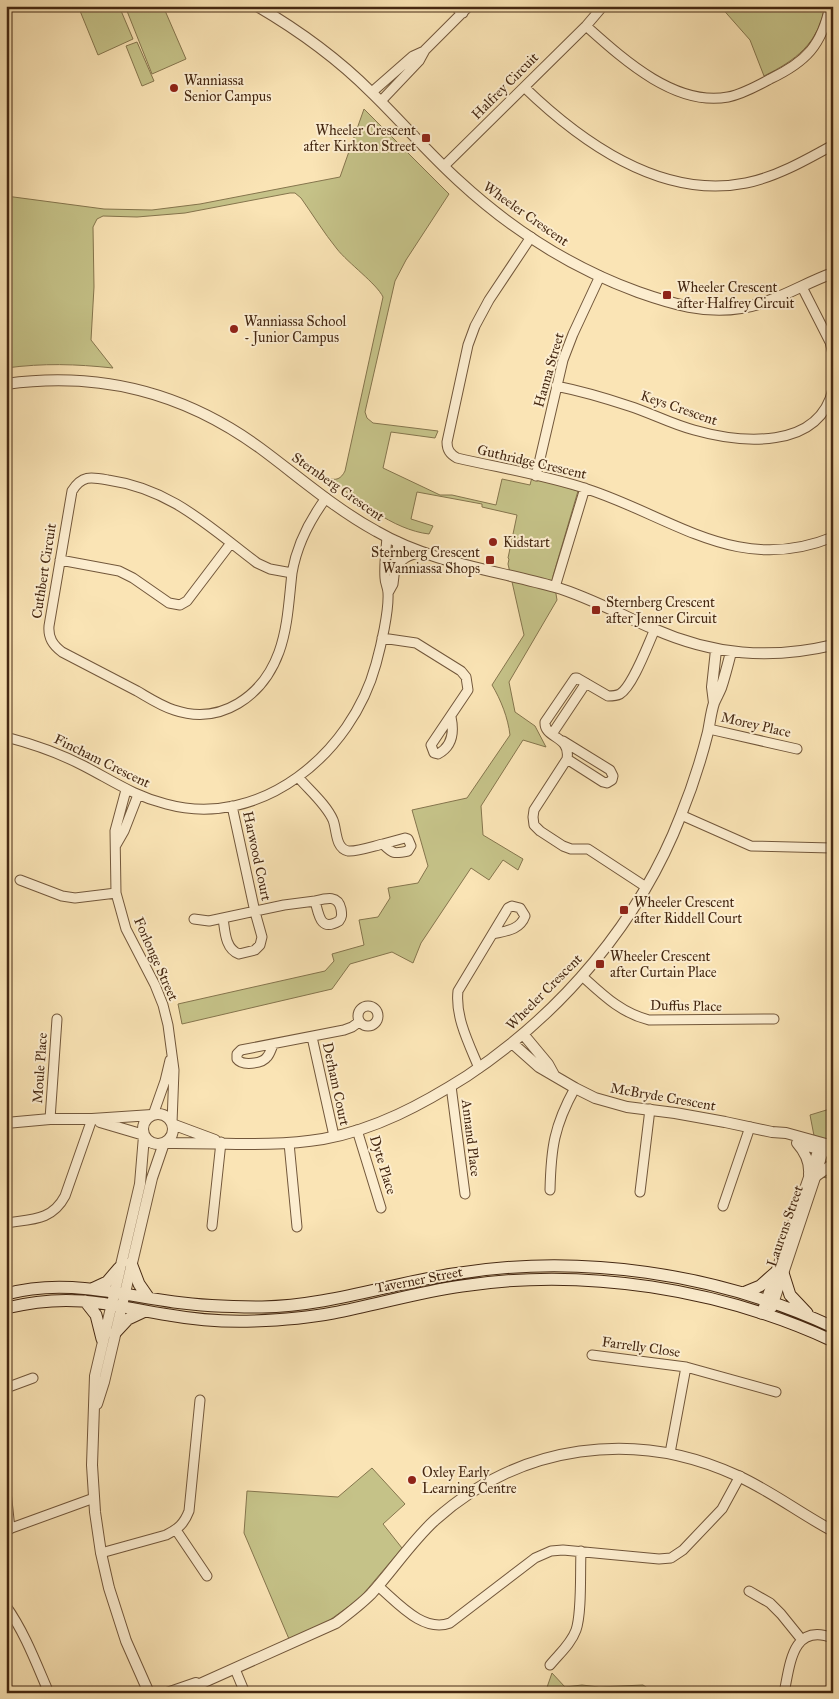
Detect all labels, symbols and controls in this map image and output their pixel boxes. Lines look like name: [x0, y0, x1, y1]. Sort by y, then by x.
street label: Halfrey Circuit: [468, 49, 542, 123]
place label: Wanniassa Senior Campus: [184, 72, 271, 105]
marker: Wanniassa Senior Campus: [168, 82, 180, 94]
place label: Wheeler Crescent after Kirkton Street: [303, 122, 416, 155]
marker: Wheeler Crescent after Kirkton Street: [420, 132, 432, 144]
street label: Wheeler Crescent: [480, 178, 572, 250]
place label: Wheeler Crescent after Halfrey Circuit: [677, 279, 794, 312]
marker: Wheeler Crescent after Halfrey Circuit: [661, 289, 673, 301]
place label: Wanniassa School - Junior Campus: [244, 313, 347, 347]
marker: Wanniassa School - Junior Campus: [228, 323, 240, 335]
street label: Hanna Street: [530, 331, 568, 409]
street label: Keys Crescent: [638, 387, 720, 429]
street label: Guthridge Crescent: [476, 441, 588, 483]
street label: Sternberg Crescent: [289, 449, 387, 525]
street label: Cuthbert Circuit: [28, 522, 60, 620]
place label: Kidstart: [503, 534, 550, 551]
marker: Kidstart: [487, 536, 499, 548]
place label: Sternberg Crescent Wanniassa Shops: [371, 544, 480, 577]
marker: Sternberg Crescent Wanniassa Shops: [484, 554, 496, 566]
place label: Sternberg Crescent after Jenner Circuit: [606, 594, 717, 628]
marker: Sternberg Crescent after Jenner Circuit: [590, 604, 602, 616]
street label: Morey Place: [719, 709, 793, 741]
street label: Fincham Crescent: [51, 730, 153, 792]
street label: Harwood Court: [239, 810, 275, 902]
place label: Wheeler Crescent after Riddell Court: [634, 894, 742, 927]
marker: Wheeler Crescent after Riddell Court: [618, 904, 630, 916]
street label: Forlonge Street: [130, 915, 182, 1003]
place label: Wheeler Crescent after Curtain Place: [610, 948, 717, 981]
street label: Wheeler Crescent: [502, 950, 586, 1034]
marker: Wheeler Crescent after Curtain Place: [594, 958, 606, 970]
street label: Duffus Place: [650, 997, 722, 1015]
street label: Moule Place: [29, 1032, 51, 1104]
street label: Derham Court: [319, 1041, 353, 1127]
street label: McBryde Crescent: [609, 1079, 717, 1115]
street label: Annand Place: [458, 1097, 484, 1178]
street label: Dyte Place: [366, 1133, 400, 1197]
street label: Laurens Street: [763, 1183, 807, 1269]
street label: Taverner Street: [374, 1263, 464, 1297]
street label: Farrelly Close: [601, 1333, 682, 1361]
place label: Oxley Early Learning Centre: [422, 1464, 517, 1497]
marker: Oxley Early Learning Centre: [406, 1474, 418, 1486]

